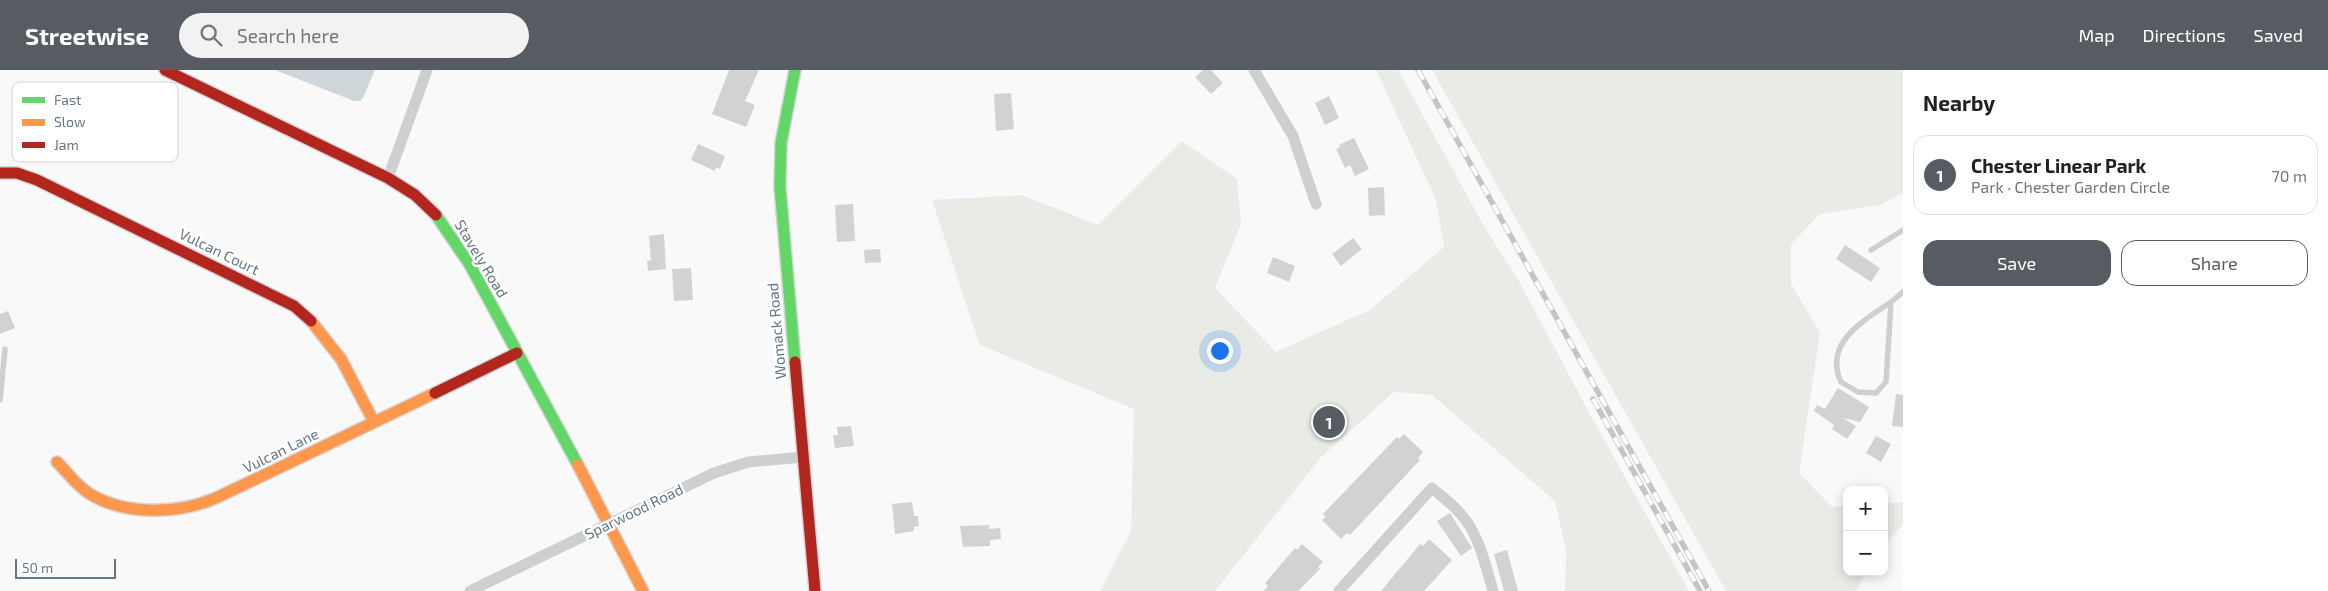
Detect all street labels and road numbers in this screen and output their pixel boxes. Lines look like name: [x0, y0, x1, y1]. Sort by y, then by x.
street label: Stavely Road: [452, 216, 512, 301]
street label: Vulcan Court: [177, 224, 263, 278]
street label: Womack Road: [763, 282, 789, 380]
street label: Vulcan Lane: [240, 424, 321, 476]
street label: Sparwood Road: [581, 480, 686, 543]

